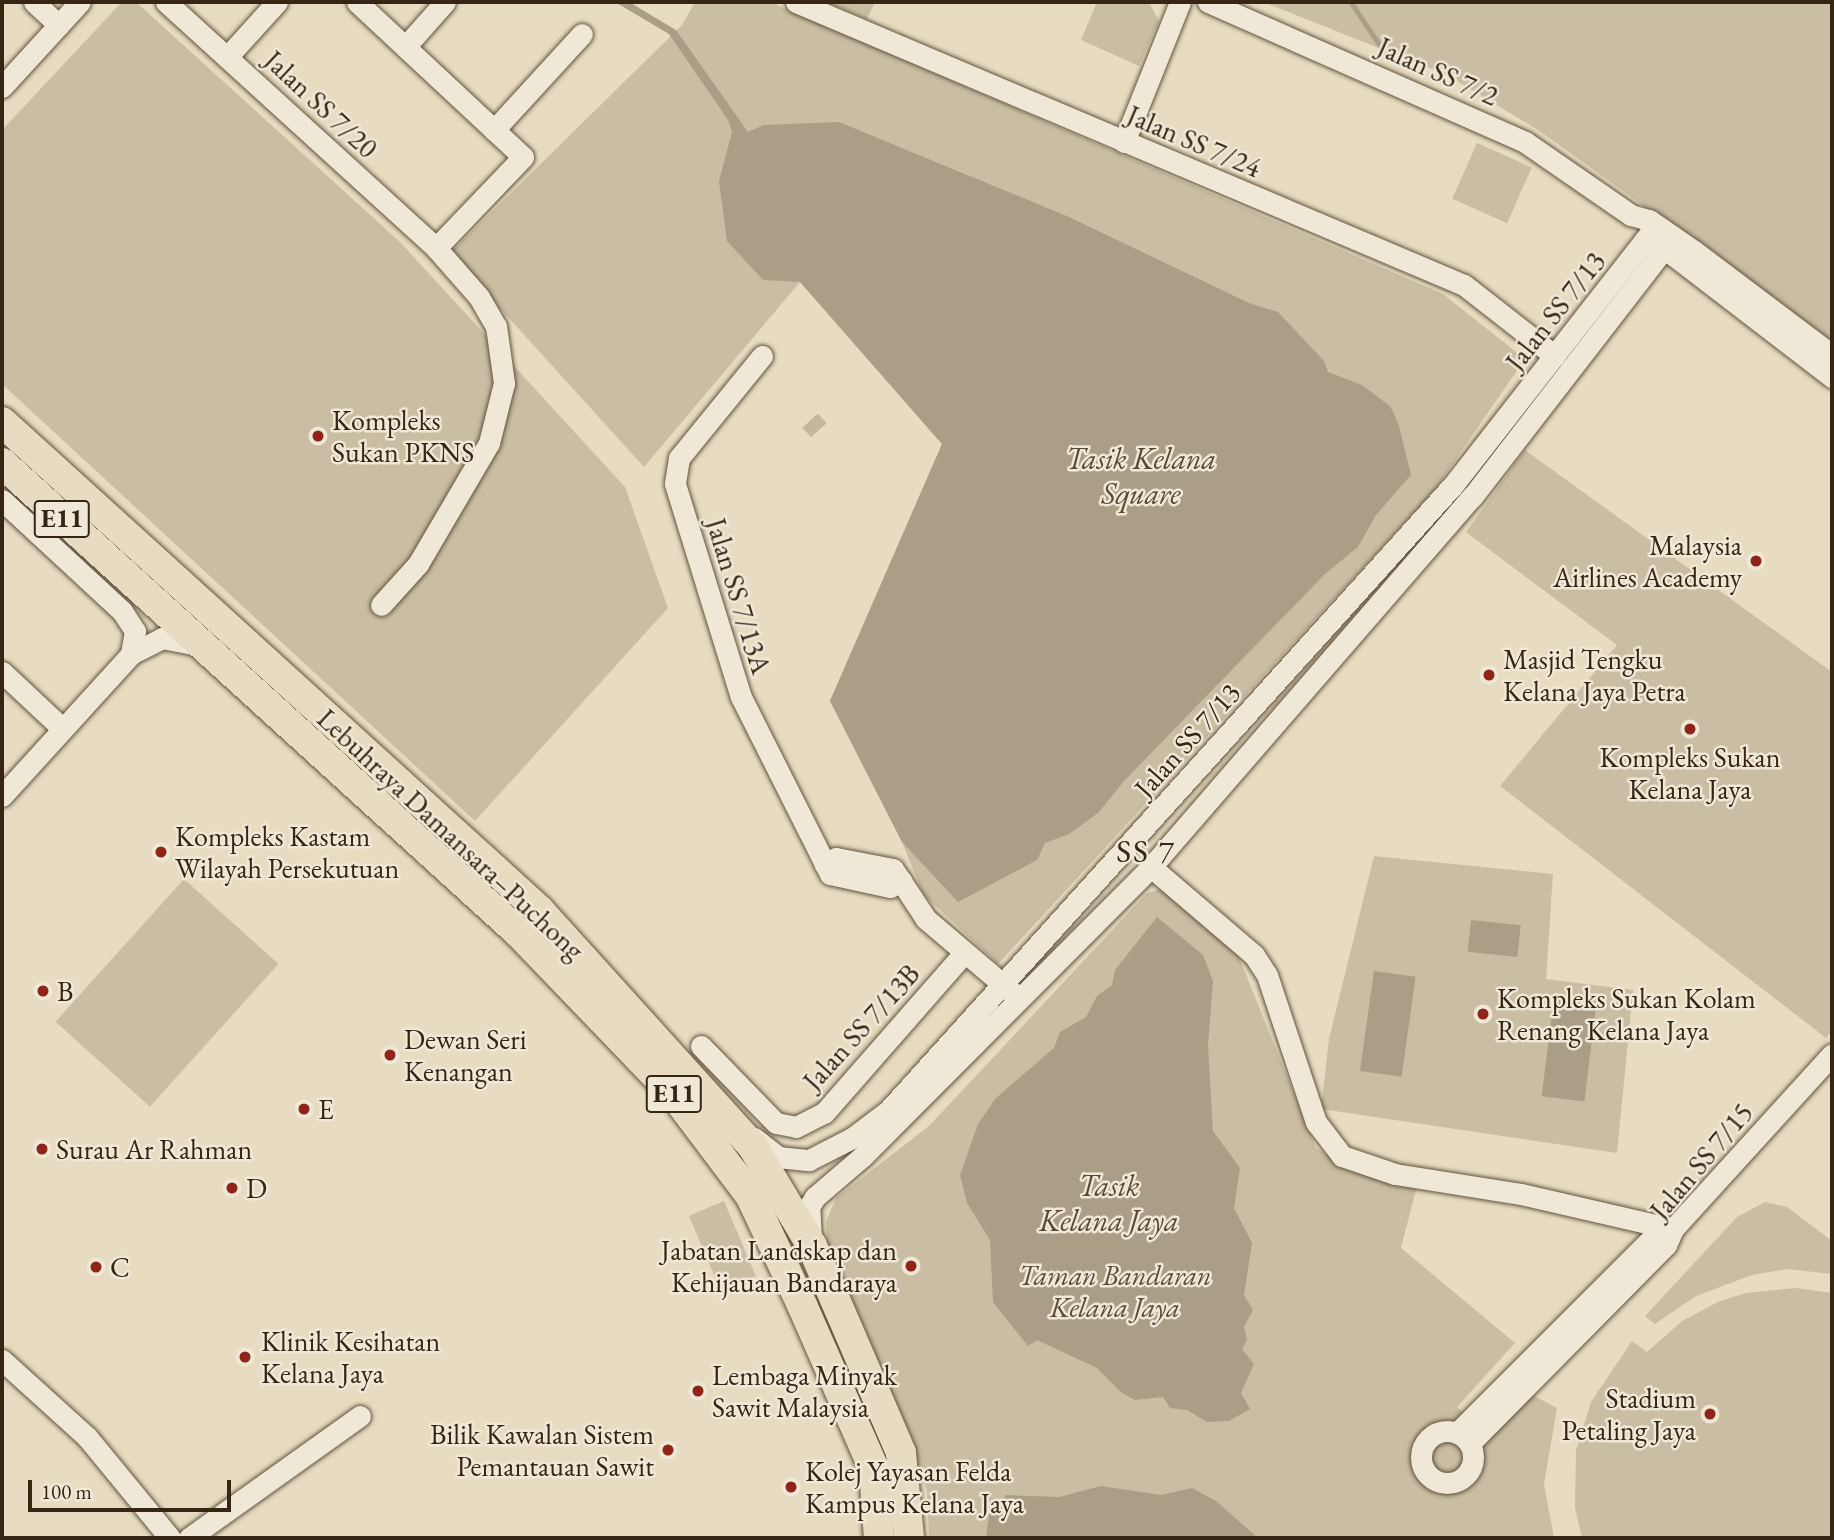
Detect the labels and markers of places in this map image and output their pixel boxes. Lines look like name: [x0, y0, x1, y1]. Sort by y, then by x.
place label: Kompleks Sukan PKNS: [332, 403, 474, 469]
marker: Kompleks Sukan PKNS: [310, 428, 326, 444]
place label: Malaysia Airlines Academy: [1553, 528, 1742, 594]
marker: Malaysia Airlines Academy: [1748, 553, 1764, 569]
place label: Masjid Tengku Kelana Jaya Petra: [1503, 642, 1686, 708]
marker: Masjid Tengku Kelana Jaya Petra: [1481, 667, 1497, 683]
marker: Kompleks Sukan Kelana Jaya: [1682, 721, 1698, 737]
place label: Kompleks Sukan Kelana Jaya: [1599, 740, 1781, 806]
place label: Kompleks Kastam Wilayah Persekutuan: [175, 819, 399, 885]
marker: Kompleks Kastam Wilayah Persekutuan: [153, 844, 169, 860]
place label: B: [57, 974, 73, 1008]
place label: Kompleks Sukan Kolam Renang Kelana Jaya: [1497, 981, 1756, 1047]
marker: B: [35, 983, 51, 999]
marker: Kompleks Sukan Kolam Renang Kelana Jaya: [1475, 1006, 1491, 1022]
place label: Dewan Seri Kenangan: [404, 1022, 526, 1088]
marker: Dewan Seri Kenangan: [382, 1047, 398, 1063]
place label: E: [318, 1092, 334, 1126]
marker: E: [296, 1101, 312, 1117]
place label: Surau Ar Rahman: [56, 1132, 252, 1166]
marker: Surau Ar Rahman: [34, 1141, 50, 1157]
place label: D: [246, 1171, 267, 1205]
marker: D: [224, 1180, 240, 1196]
place label: Jabatan Landskap dan Kehijauan Bandaraya: [661, 1233, 897, 1299]
place label: C: [110, 1250, 130, 1284]
marker: Jabatan Landskap dan Kehijauan Bandaraya: [903, 1258, 919, 1274]
marker: C: [88, 1259, 104, 1275]
place label: Klinik Kesihatan Kelana Jaya: [261, 1324, 440, 1390]
marker: Klinik Kesihatan Kelana Jaya: [235, 1347, 255, 1367]
place label: Lembaga Minyak Sawit Malaysia: [712, 1358, 897, 1424]
place label: Stadium Petaling Jaya: [1561, 1381, 1696, 1447]
marker: Lembaga Minyak Sawit Malaysia: [690, 1383, 706, 1399]
marker: Stadium Petaling Jaya: [1702, 1406, 1718, 1422]
place label: Bilik Kawalan Sistem Pemantauan Sawit: [430, 1417, 654, 1483]
marker: Bilik Kawalan Sistem Pemantauan Sawit: [660, 1442, 676, 1458]
place label: Kolej Yayasan Felda Kampus Kelana Jaya: [805, 1454, 1024, 1520]
marker: Kolej Yayasan Felda Kampus Kelana Jaya: [783, 1479, 799, 1495]

